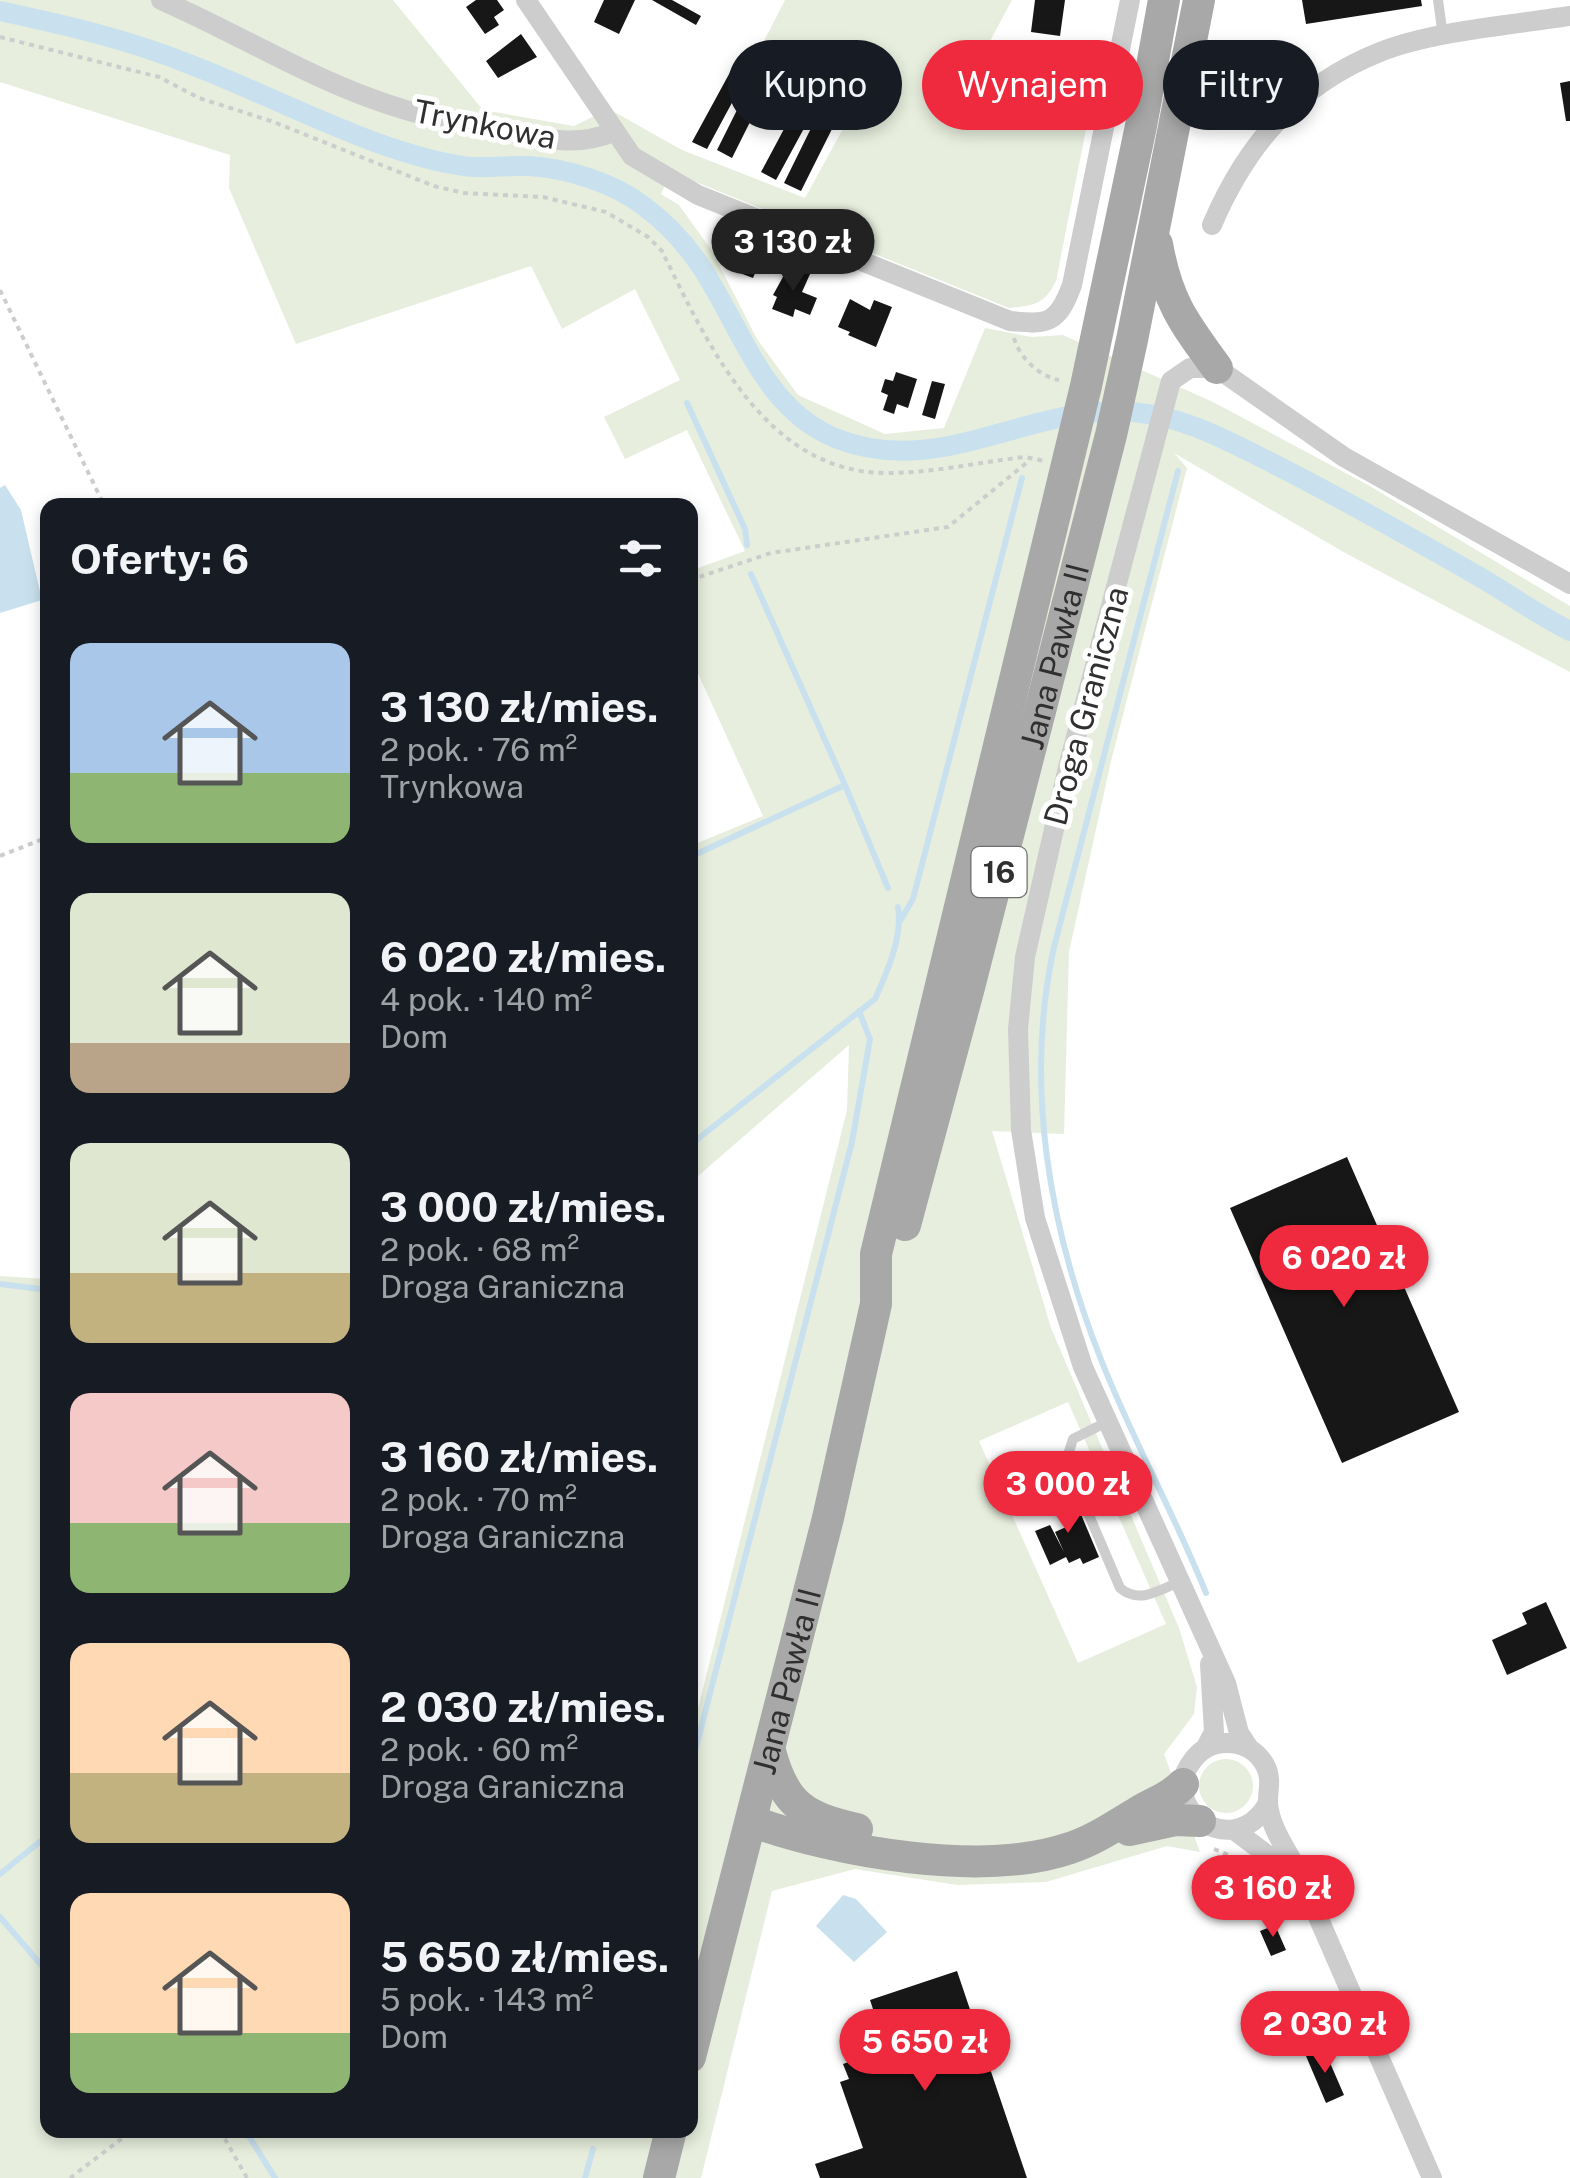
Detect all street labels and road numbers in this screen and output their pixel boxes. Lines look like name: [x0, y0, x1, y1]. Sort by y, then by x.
street label: Trynkowa: [411, 92, 559, 156]
street label: Jana Pawła II: [1012, 559, 1096, 753]
street label: Droga Graniczna: [1036, 583, 1136, 829]
road number: 16: [972, 847, 1026, 897]
street label: Jana Pawła II: [745, 1584, 828, 1778]

